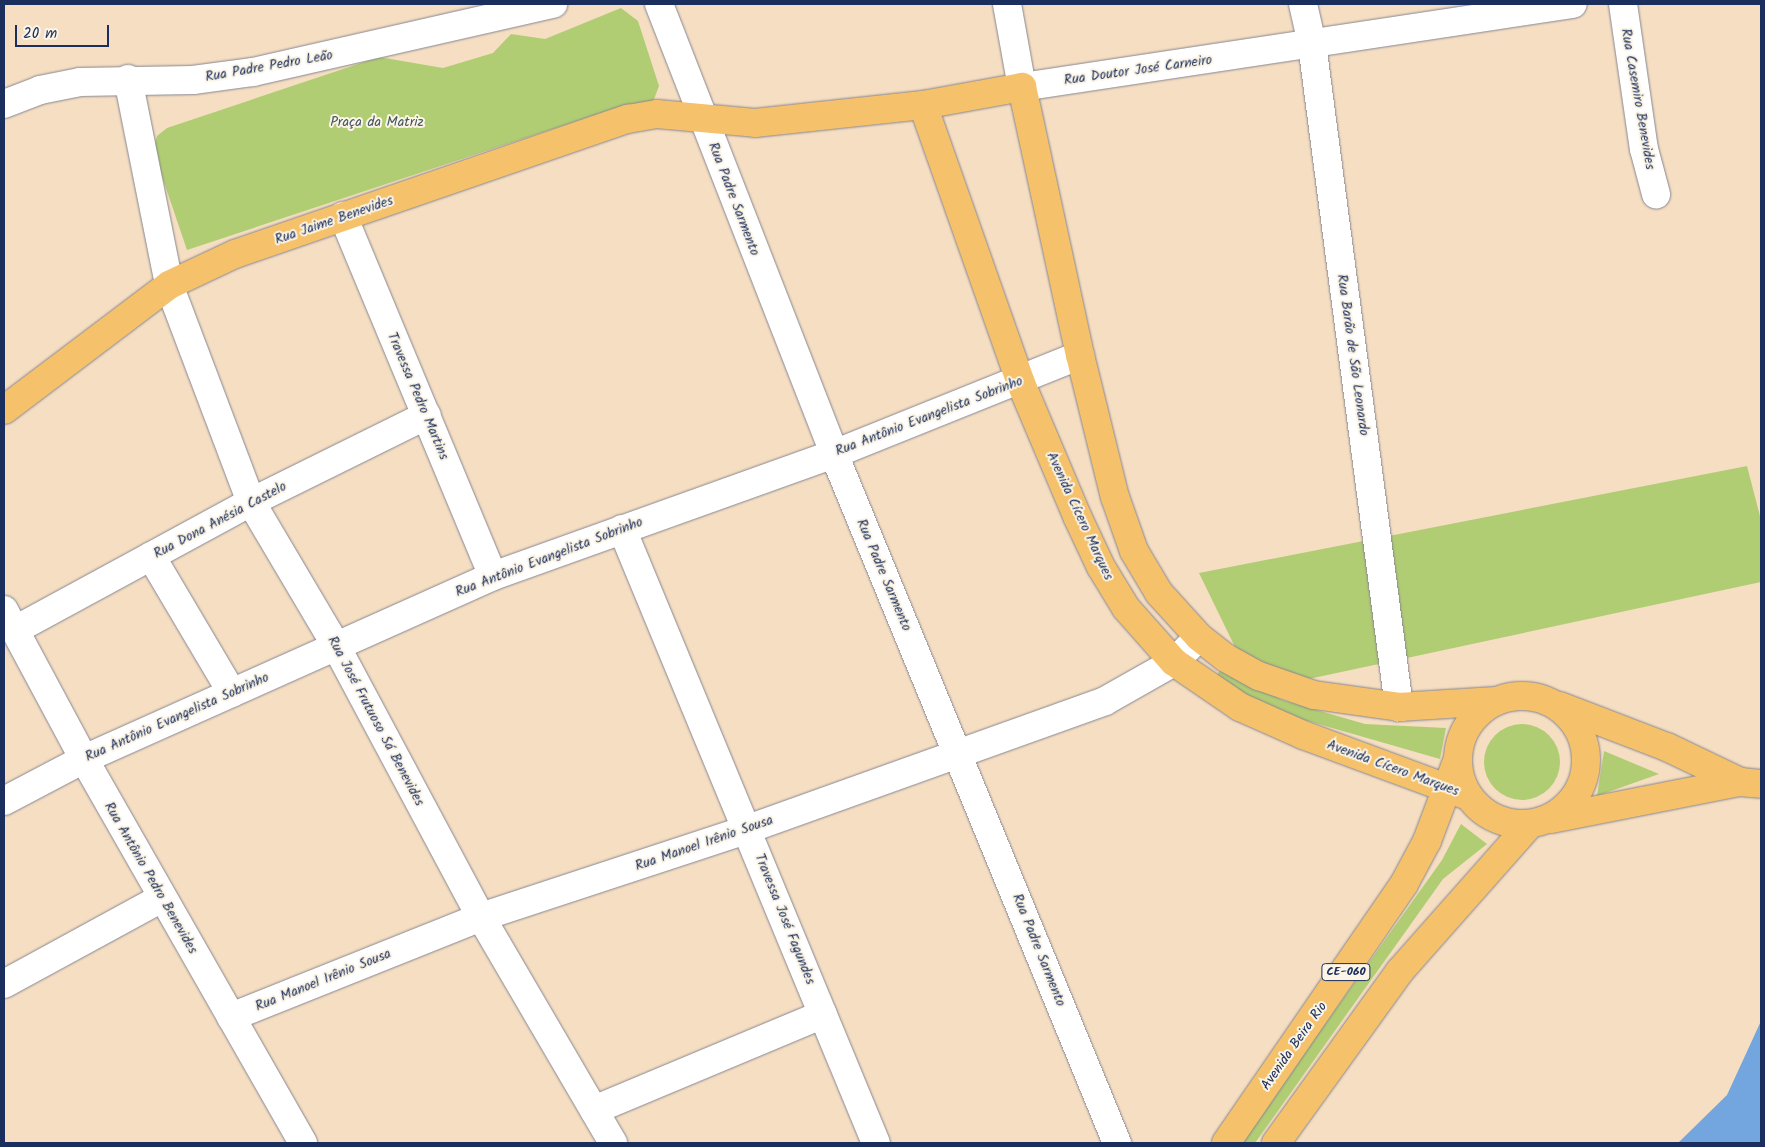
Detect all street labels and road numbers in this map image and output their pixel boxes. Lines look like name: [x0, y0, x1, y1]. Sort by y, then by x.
street label: Rua Casemiro Benevides: [1617, 27, 1659, 171]
street label: Rua Padre Pedro Leão: [204, 47, 334, 85]
street label: Rua Doutor José Carneiro: [1063, 51, 1213, 89]
street label: Rua Padre Sarmento: [705, 140, 763, 258]
street label: Rua Jaime Benevides: [273, 192, 395, 248]
street label: Rua Barão de São Leonardo: [1333, 273, 1373, 437]
street label: Travessa Pedro Martins: [384, 330, 452, 462]
street label: Rua Antônio Evangelista Sobrinho: [833, 372, 1025, 460]
street label: Avenida Cícero Marques: [1043, 449, 1117, 583]
street label: Rua Dona Anésia Castelo: [151, 478, 289, 562]
street label: Rua Antônio Evangelista Sobrinho: [453, 513, 645, 601]
street label: Rua Padre Sarmento: [853, 516, 915, 634]
street label: Rua José Frutuoso Sá Benevides: [324, 633, 428, 809]
street label: Rua Antônio Evangelista Sobrinho: [83, 669, 271, 765]
street label: Avenida Cícero Marques: [1325, 736, 1461, 800]
street label: Rua Antônio Pedro Benevides: [101, 799, 201, 957]
street label: Rua Manoel Irênio Sousa: [633, 811, 775, 875]
street label: Travessa José Fagundes: [751, 851, 819, 987]
street label: Rua Padre Sarmento: [1009, 891, 1069, 1009]
street label: Rua Manoel Irênio Sousa: [253, 945, 393, 1015]
road number: CE-060: [1321, 962, 1371, 982]
street label: Avenida Beira Rio: [1257, 999, 1331, 1093]

